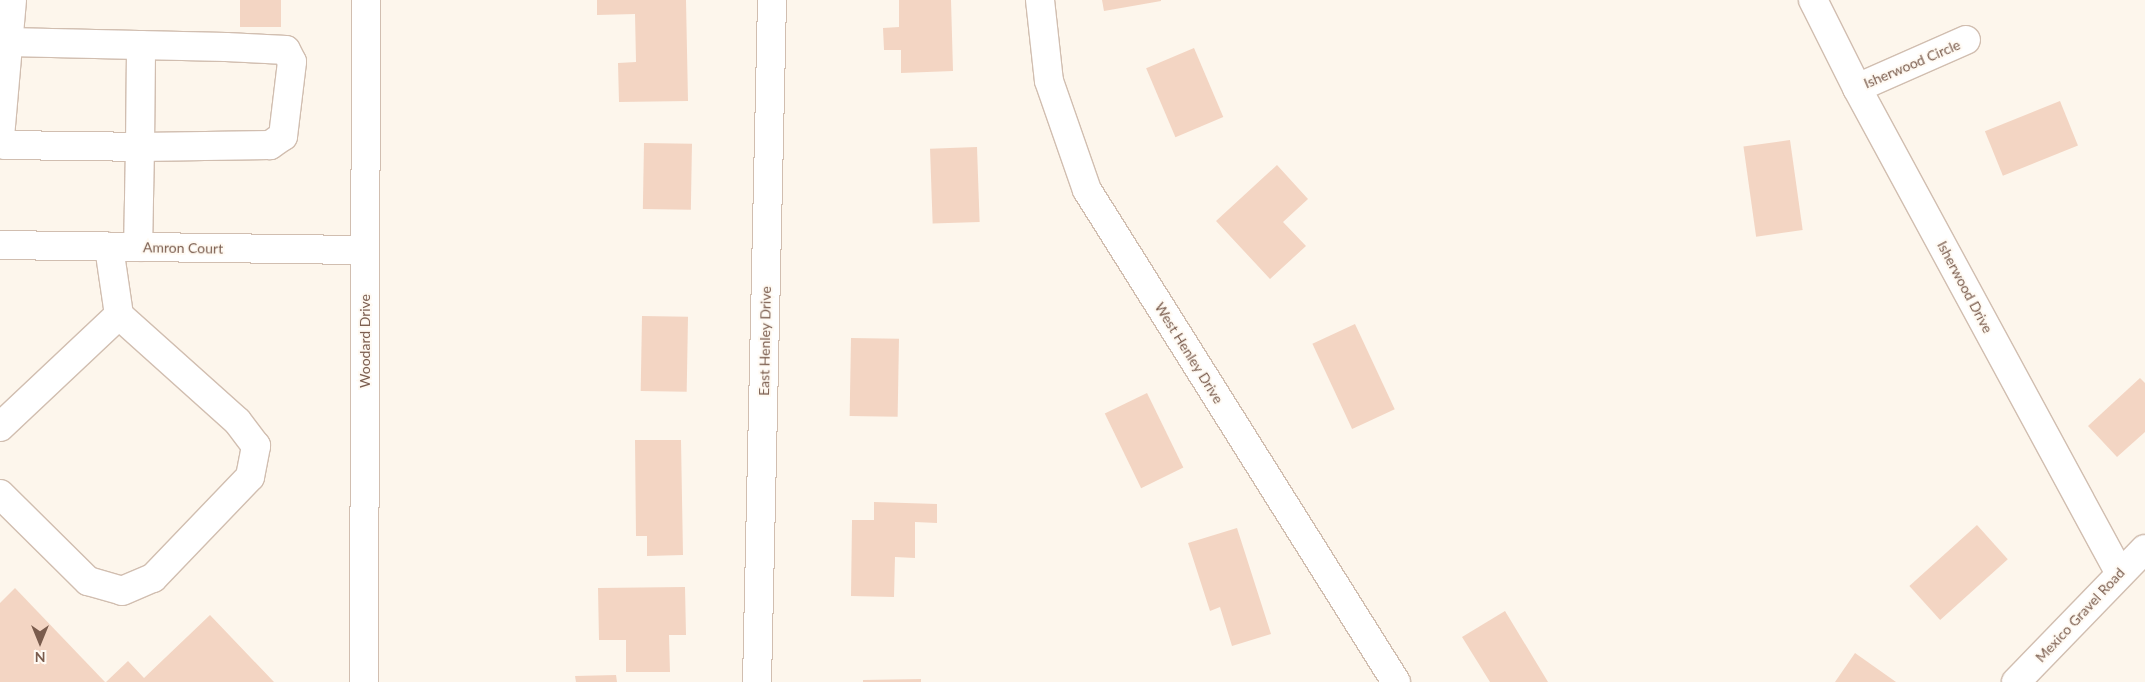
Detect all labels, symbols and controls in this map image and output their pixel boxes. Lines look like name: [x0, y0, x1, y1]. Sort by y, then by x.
street label: Isherwood Circle: [1861, 36, 1963, 92]
street label: Isherwood Drive: [1934, 238, 1996, 336]
street label: Amron Court: [143, 239, 223, 257]
street label: East Henley Drive: [756, 286, 774, 396]
street label: Woodard Drive: [357, 294, 373, 388]
street label: West Henley Drive: [1151, 299, 1227, 407]
street label: Mexico Gravel Road: [2032, 564, 2128, 666]
north arrow: [15, 617, 65, 667]
text: N: [35, 649, 45, 666]

